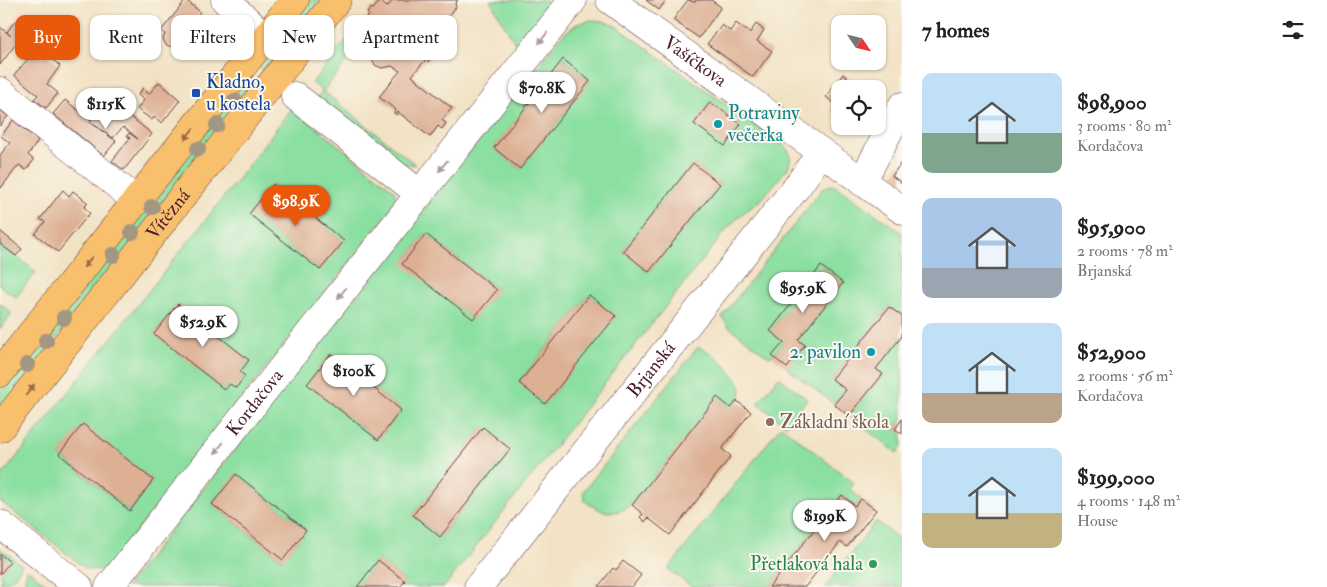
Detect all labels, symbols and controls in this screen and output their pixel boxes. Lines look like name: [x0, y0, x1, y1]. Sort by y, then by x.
chip: Buy: [15, 15, 80, 60]
chip: Rent: [90, 15, 161, 60]
chip: Filters: [171, 15, 254, 60]
chip: New: [264, 15, 334, 60]
chip: Apartment: [344, 15, 457, 60]
north arrow: [831, 15, 886, 70]
map controls: [831, 15, 886, 135]
icon: filters: [1279, 16, 1307, 44]
text: 7 homes: [922, 17, 989, 44]
street label: Vašíčkova: [659, 30, 732, 92]
one-way arrow: [538, 32, 549, 45]
place label: Kladno, u kostela: [206, 70, 271, 116]
pin: $70.8K: [501, 72, 583, 114]
text: $70.8K: [519, 78, 565, 98]
button: locate: [831, 80, 886, 135]
marker: Kladno, u kostela: [190, 87, 202, 99]
pin: $115K: [71, 88, 141, 130]
text: $98,900: [1077, 89, 1147, 116]
icon: home: [962, 93, 1022, 153]
text: $115K: [87, 94, 125, 114]
place label: Potraviny večerka: [727, 101, 800, 147]
text: 3 rooms · 80 m²: [1077, 116, 1172, 136]
marker: Potraviny večerka: [712, 118, 724, 130]
one-way arrow: [183, 127, 194, 140]
text: Kordačova: [1077, 136, 1143, 156]
one-way arrow: [437, 159, 448, 172]
street label: Vítězná: [141, 184, 196, 244]
pin: $98.9K: [255, 184, 337, 227]
text: $98.9K: [272, 191, 320, 211]
text: $95,900: [1077, 214, 1146, 241]
icon: home: [962, 218, 1022, 278]
text: 2 rooms · 78 m²: [1077, 241, 1173, 261]
one-way arrow: [83, 255, 94, 268]
text: Brjanská: [1077, 261, 1131, 281]
pin: $95.9K: [762, 272, 844, 314]
text: $95.9K: [780, 278, 826, 298]
one-way arrow: [336, 286, 347, 299]
pin: $52.9K: [162, 306, 244, 348]
text: $52.9K: [180, 312, 226, 332]
street label: Brjanská: [622, 337, 681, 402]
text: $52,900: [1077, 339, 1146, 366]
place label: 2. pavilon: [790, 340, 861, 365]
icon: home: [962, 343, 1022, 403]
marker: 2. pavilon: [865, 346, 877, 358]
pin: $100K: [319, 354, 389, 397]
text: $100K: [333, 361, 375, 381]
street label: Kordačova: [221, 364, 289, 441]
text: 2 rooms · 56 m²: [1077, 366, 1173, 386]
one-way arrow: [25, 384, 36, 397]
text: Kordačova: [1077, 386, 1143, 406]
place label: Základní škola: [780, 410, 889, 434]
marker: Základní škola: [764, 416, 776, 428]
one-way arrow: [214, 441, 225, 454]
text: $199,000: [1077, 464, 1155, 491]
icon: home: [962, 468, 1022, 528]
text: 4 rooms · 148 m²: [1077, 491, 1180, 511]
pin: $199K: [790, 500, 860, 542]
text: $199K: [804, 506, 846, 526]
text: House: [1077, 511, 1118, 531]
place label: Přetlaková hala: [750, 552, 863, 576]
marker: Přetlaková hala: [867, 558, 879, 570]

